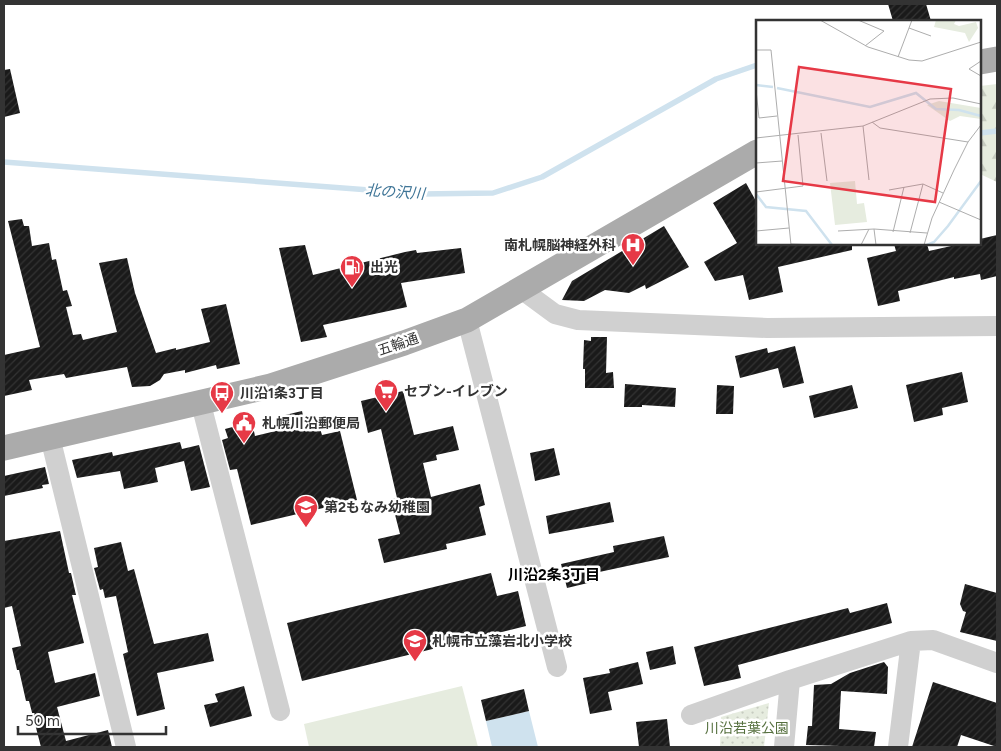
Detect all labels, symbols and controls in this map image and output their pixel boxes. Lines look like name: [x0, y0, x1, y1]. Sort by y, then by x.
inset map: [756, 20, 981, 245]
water label: 北の沢川: [364, 181, 428, 203]
hospital icon: 南札幌脳神経外科: [620, 232, 646, 266]
place label: 南札幌脳神経外科: [504, 237, 616, 254]
fuel station icon: 出光: [339, 254, 365, 288]
place label: 出光: [370, 259, 398, 276]
street label: 五輪通: [376, 330, 421, 359]
supermarket icon: セブン-イレブン: [373, 378, 399, 412]
bus stop icon: 川沿1条3丁目: [209, 380, 235, 414]
place label: セブン-イレブン: [404, 383, 508, 400]
place label: 川沿1条3丁目: [240, 385, 324, 402]
public building icon: 札幌川沿郵便局: [231, 410, 257, 444]
place label: 札幌川沿郵便局: [262, 415, 360, 432]
school or university icon: 第2もなみ幼稚園: [293, 494, 319, 528]
place label: 第2もなみ幼稚園: [324, 499, 430, 516]
district label: 川沿2条3丁目: [508, 566, 600, 584]
school or university icon: 札幌市立藻岩北小学校: [402, 628, 428, 662]
place label: 札幌市立藻岩北小学校: [432, 633, 572, 650]
scale bar: [18, 704, 165, 736]
text: 50 m: [25, 712, 60, 730]
park label: 川沿若葉公園: [705, 720, 789, 737]

